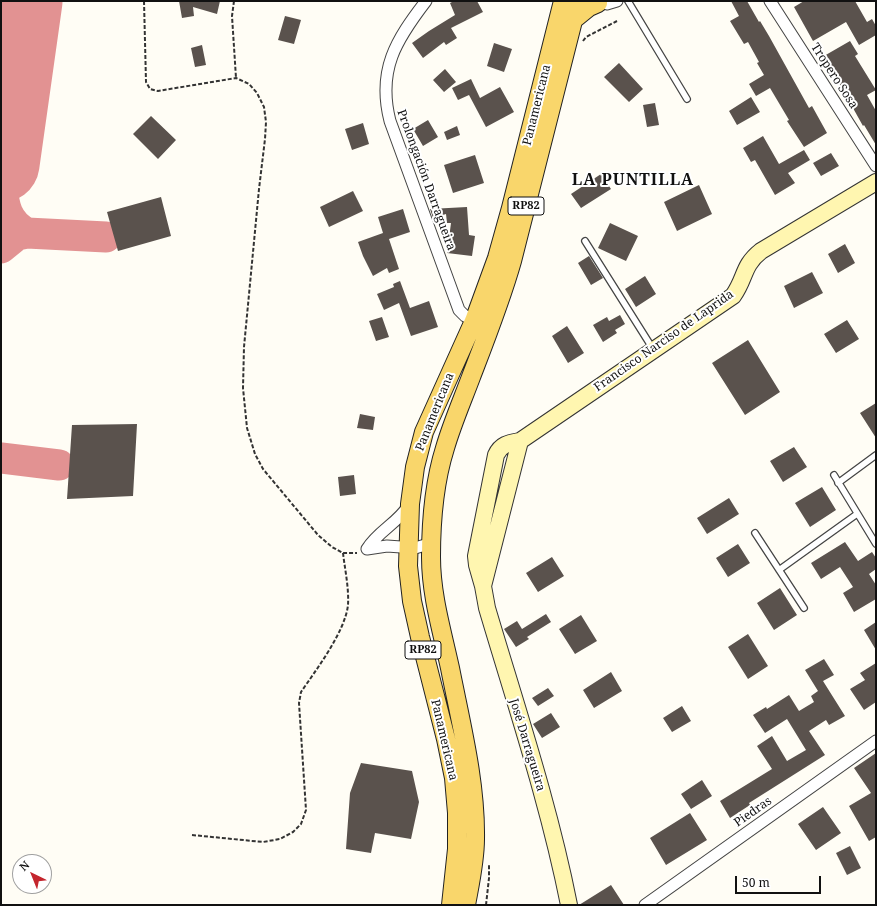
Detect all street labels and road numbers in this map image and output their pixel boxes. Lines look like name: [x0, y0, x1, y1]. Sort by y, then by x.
street label: Tropero Sosa: [808, 41, 860, 111]
street label: Panamericana: [520, 63, 554, 147]
street label: Prolongación Darragueira: [394, 108, 458, 252]
road number: RP82: [508, 197, 544, 215]
street label: Francisco Narciso de Laprida: [591, 287, 737, 395]
street label: Panamericana: [413, 371, 457, 453]
road number: RP82: [405, 641, 441, 659]
street label: José Darragueira: [506, 697, 548, 793]
street label: Panamericana: [428, 698, 460, 782]
street label: Piedras: [731, 794, 775, 830]

